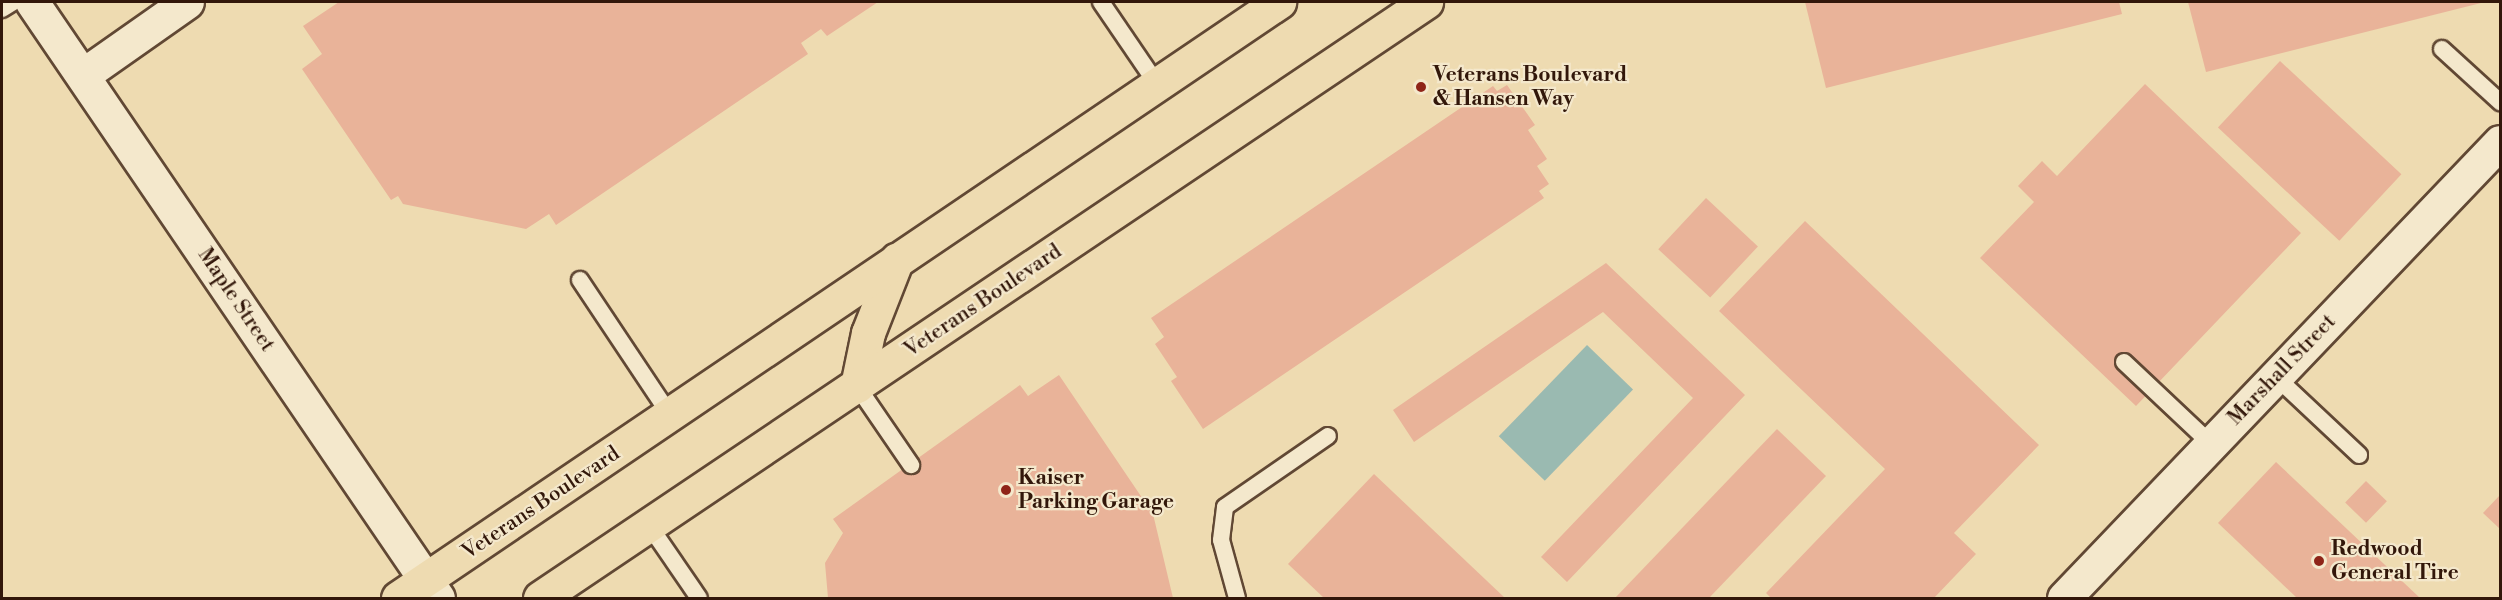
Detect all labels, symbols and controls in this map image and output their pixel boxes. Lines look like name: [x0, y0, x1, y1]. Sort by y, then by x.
place label: Veterans Boulevard & Hansen Way: [1433, 62, 1627, 112]
marker: Veterans Boulevard & Hansen Way: [1414, 80, 1428, 94]
street label: Veterans Boulevard: [899, 239, 1067, 363]
street label: Maple Street: [192, 243, 280, 357]
street label: Marshall Street: [2223, 309, 2341, 431]
street label: Veterans Boulevard: [457, 441, 625, 565]
place label: Kaiser Parking Garage: [1018, 465, 1174, 515]
marker: Kaiser Parking Garage: [999, 483, 1013, 497]
place label: Redwood General Tire: [2331, 536, 2459, 586]
marker: Redwood General Tire: [2312, 554, 2326, 568]

